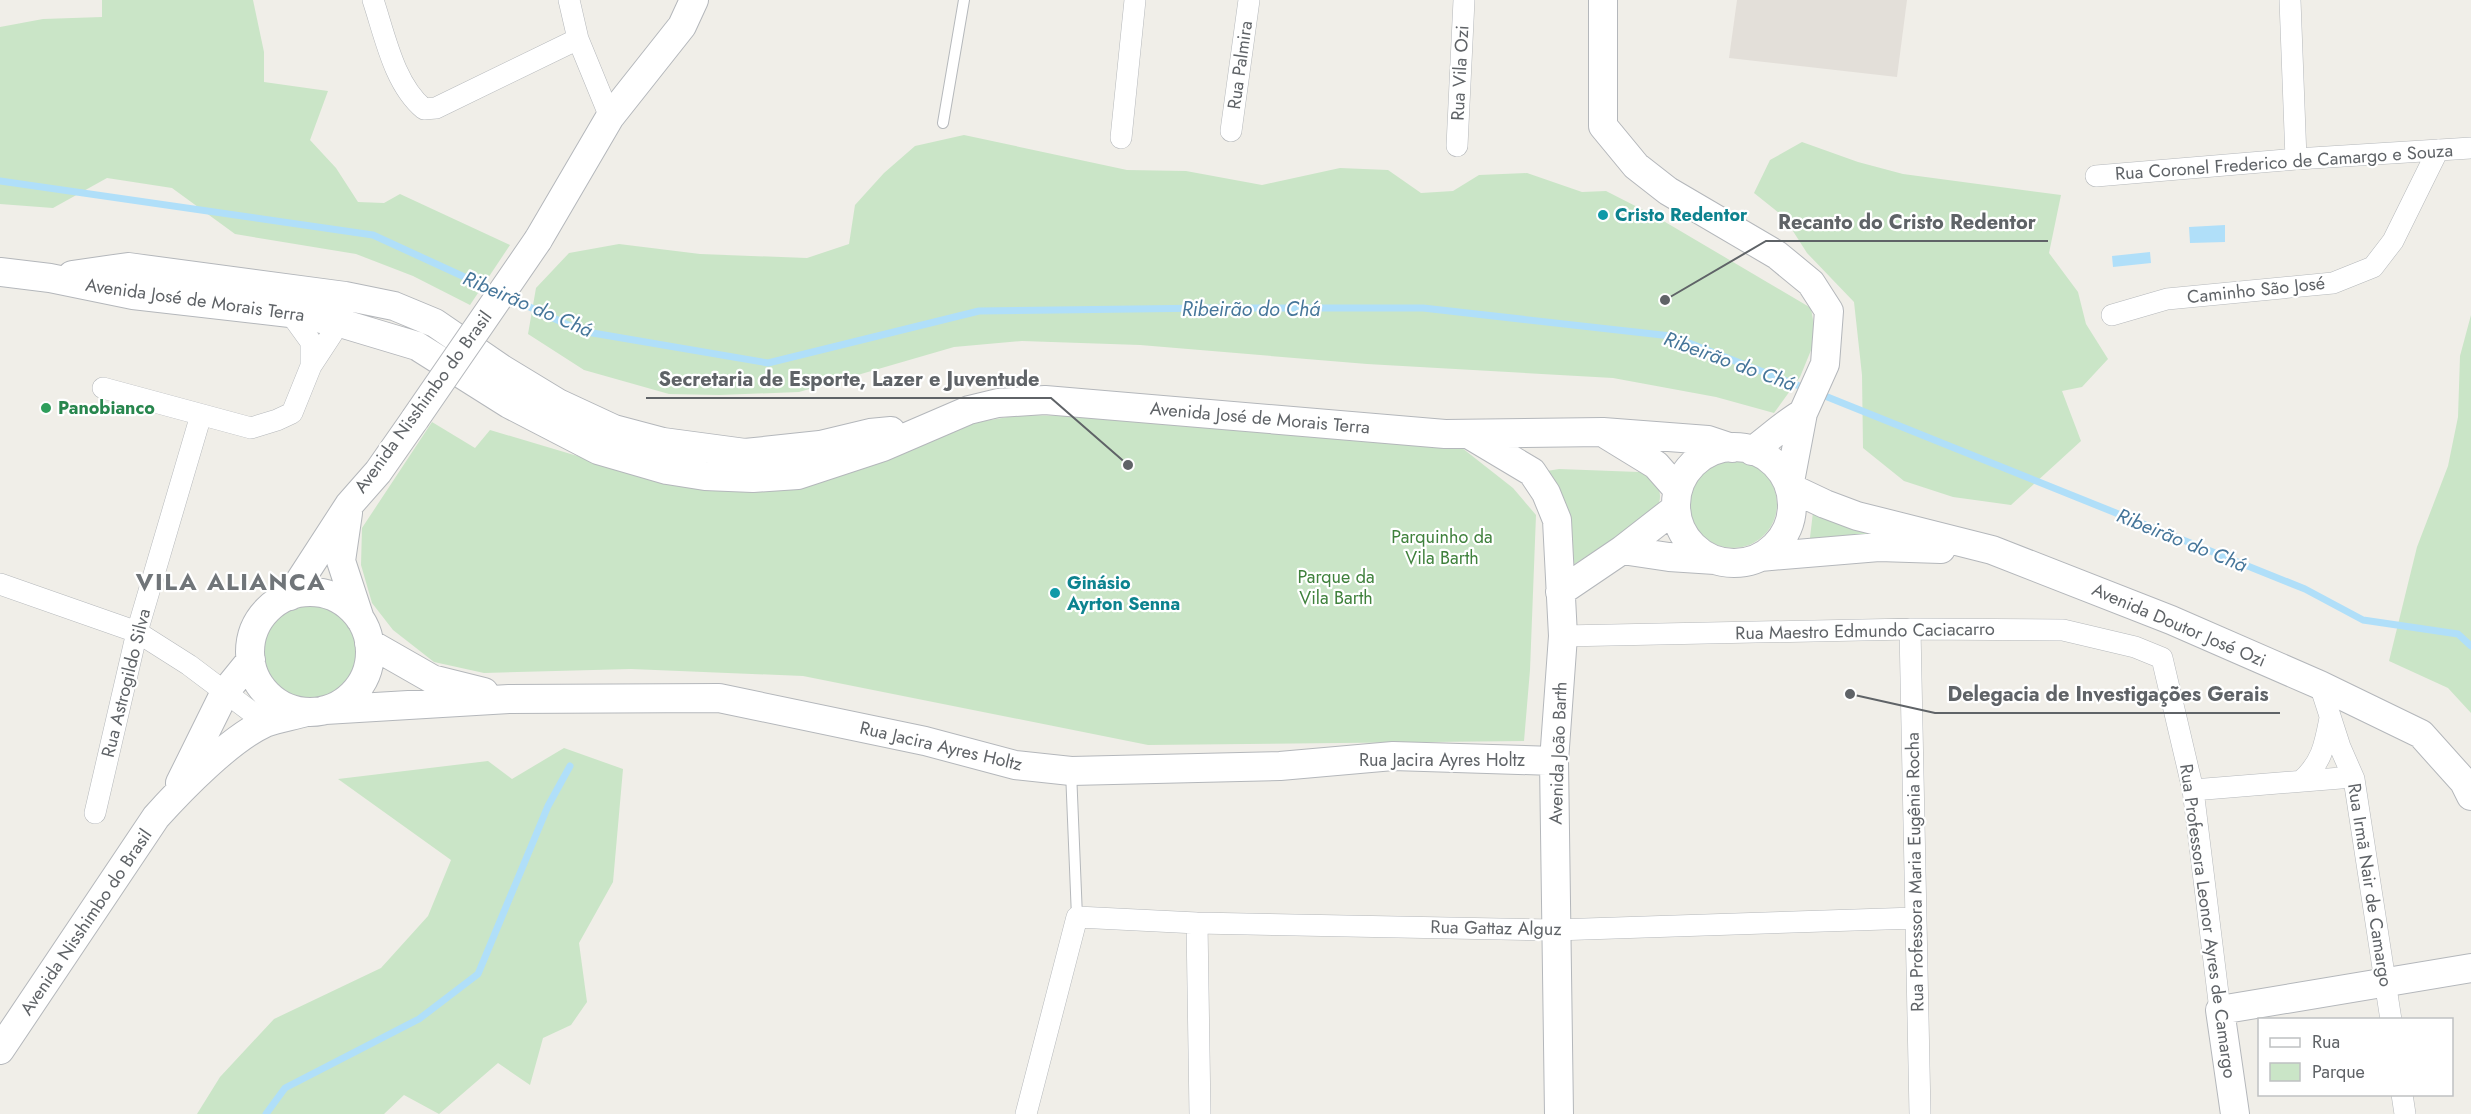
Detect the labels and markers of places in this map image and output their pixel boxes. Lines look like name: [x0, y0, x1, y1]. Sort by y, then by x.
place label: Cristo Redentor: [1615, 202, 1748, 228]
callout: Recanto do Cristo Redentor: [1766, 203, 2048, 241]
marker: Cristo Redentor: [1596, 208, 1610, 222]
callout: Secretaria de Esporte, Lazer e Juventude: [646, 360, 1051, 398]
place label: Panobianco: [58, 395, 155, 421]
marker: Panobianco: [39, 401, 53, 415]
place label: Ginásio Ayrton Senna: [1066, 570, 1180, 617]
marker: Ginásio Ayrton Senna: [1048, 586, 1062, 600]
callout: Delegacia de Investigações Gerais: [1935, 675, 2280, 713]

